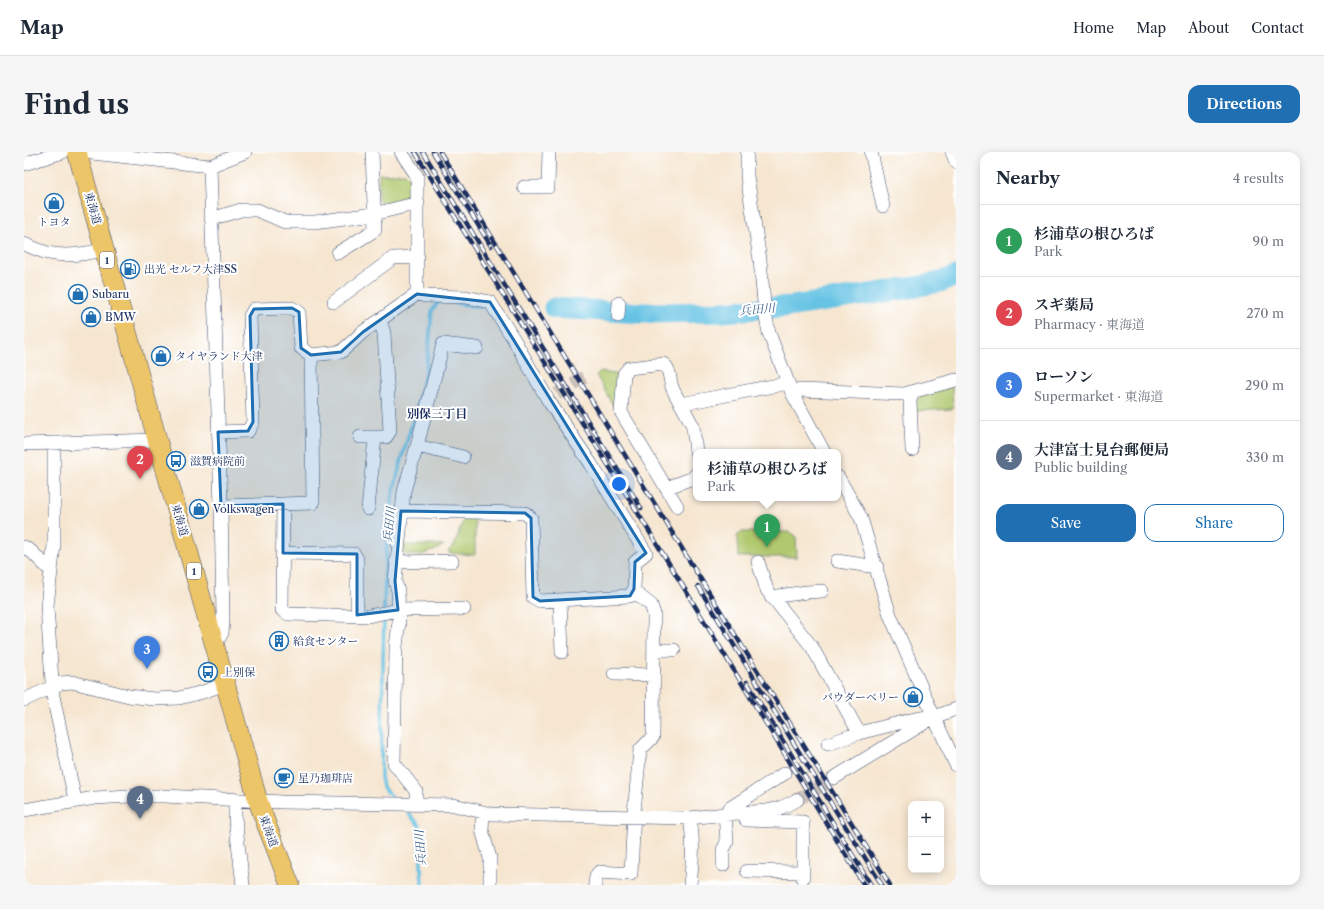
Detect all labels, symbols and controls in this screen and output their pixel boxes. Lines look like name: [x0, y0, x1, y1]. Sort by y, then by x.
text: Map: [20, 16, 64, 39]
text: Home: [1073, 19, 1114, 37]
text: Map: [1136, 19, 1166, 37]
text: About: [1188, 19, 1229, 37]
text: Contact: [1251, 19, 1304, 37]
button: Directions: [1188, 85, 1300, 123]
text: Find us: [24, 87, 129, 121]
text: Nearby: [996, 168, 1060, 188]
text: 4 results: [1233, 170, 1284, 186]
street label: 東海道: [82, 190, 104, 226]
shop icon: トヨタ: [43, 192, 65, 214]
place label: トヨタ: [38, 215, 71, 229]
text: 杉浦草の根ひろば: [1034, 224, 1154, 243]
text: 1: [1006, 233, 1012, 249]
text: 90 m: [1253, 233, 1284, 249]
text: Park: [1034, 243, 1062, 259]
road number: 1: [100, 252, 114, 268]
fuel station icon: 出光 セルフ大津SS: [119, 258, 141, 280]
place label: 出光 セルフ大津SS: [144, 262, 237, 276]
shop icon: Subaru: [67, 283, 89, 305]
place label: Subaru: [92, 287, 129, 301]
text: スギ薬局: [1034, 295, 1094, 314]
water label: 兵田川: [738, 300, 778, 318]
text: 2: [1005, 305, 1013, 321]
text: 270 m: [1246, 305, 1284, 321]
shop icon: BMW: [80, 306, 102, 328]
place label: BMW: [105, 310, 137, 324]
text: Pharmacy · 東海道: [1034, 316, 1145, 332]
shop icon: タイヤランド大津: [150, 345, 172, 367]
place label: タイヤランド大津: [175, 349, 263, 363]
text: ローソン: [1034, 367, 1093, 386]
text: 3: [1005, 377, 1013, 393]
text: 290 m: [1245, 377, 1284, 393]
text: Supermarket · 東海道: [1034, 388, 1163, 404]
district label: 別保三丁目: [407, 406, 467, 421]
text: 大津富士見台郵便局: [1034, 440, 1169, 459]
pin: 2: [127, 446, 153, 479]
popup: [693, 449, 841, 501]
text: 4: [1005, 449, 1013, 465]
text: 330 m: [1246, 449, 1284, 465]
bus stop icon: 滋賀病院前: [165, 450, 187, 472]
place label: 滋賀病院前: [190, 454, 245, 468]
text: 杉浦草の根ひろば: [707, 459, 827, 478]
text: Public building: [1034, 459, 1127, 475]
your location: [609, 474, 629, 494]
text: Park: [707, 478, 735, 494]
shop icon: Volkswagen: [188, 498, 210, 520]
street label: 東海道: [169, 502, 191, 538]
place label: Volkswagen: [212, 502, 275, 516]
water label: 兵田川: [380, 504, 399, 544]
button: Save: [996, 504, 1136, 542]
button: Share: [1144, 504, 1284, 542]
pin: 1: [754, 514, 780, 547]
road number: 1: [187, 563, 201, 579]
building icon: 給食センター: [268, 630, 290, 652]
place label: 給食センター: [293, 634, 359, 648]
pin: 3: [134, 636, 160, 669]
bus stop icon: 上別保: [197, 661, 219, 683]
place label: 上別保: [222, 665, 255, 679]
shop icon: パウダーベリー: [902, 686, 924, 708]
place label: パウダーベリー: [822, 690, 899, 704]
cafe icon: 星乃珈琲店: [273, 767, 295, 789]
place label: 星乃珈琲店: [298, 771, 353, 785]
pin: 4: [127, 786, 153, 819]
map controls: [908, 801, 944, 873]
button: +: [908, 801, 944, 837]
street label: 東海道: [257, 813, 281, 849]
water label: 兵田川: [411, 828, 429, 866]
button: −: [908, 837, 944, 873]

